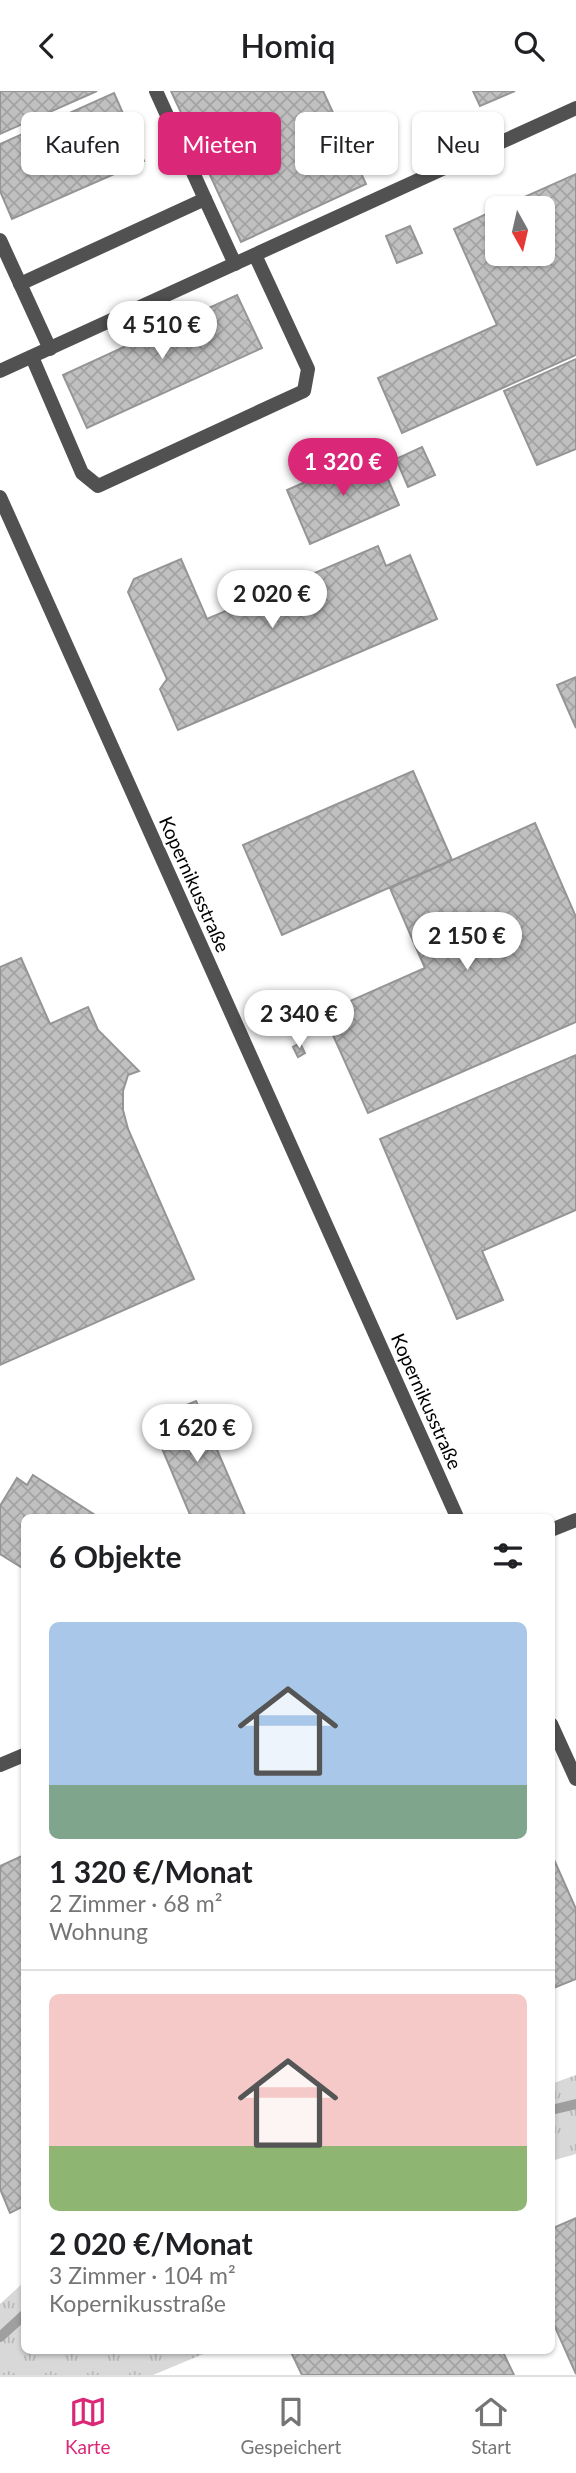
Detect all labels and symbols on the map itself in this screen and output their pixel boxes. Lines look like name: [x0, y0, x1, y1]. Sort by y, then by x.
north arrow: [485, 196, 555, 266]
pin: 4 510 €: [97, 301, 227, 361]
pin: 1 320 €: [278, 439, 408, 498]
pin: 2 020 €: [207, 571, 337, 630]
street label: Kopernikusstraße: [155, 813, 235, 955]
pin: 2 150 €: [402, 913, 532, 972]
pin: 2 340 €: [234, 991, 364, 1050]
street label: Kopernikusstraße: [387, 1330, 467, 1472]
pin: 1 620 €: [132, 1405, 262, 1464]

